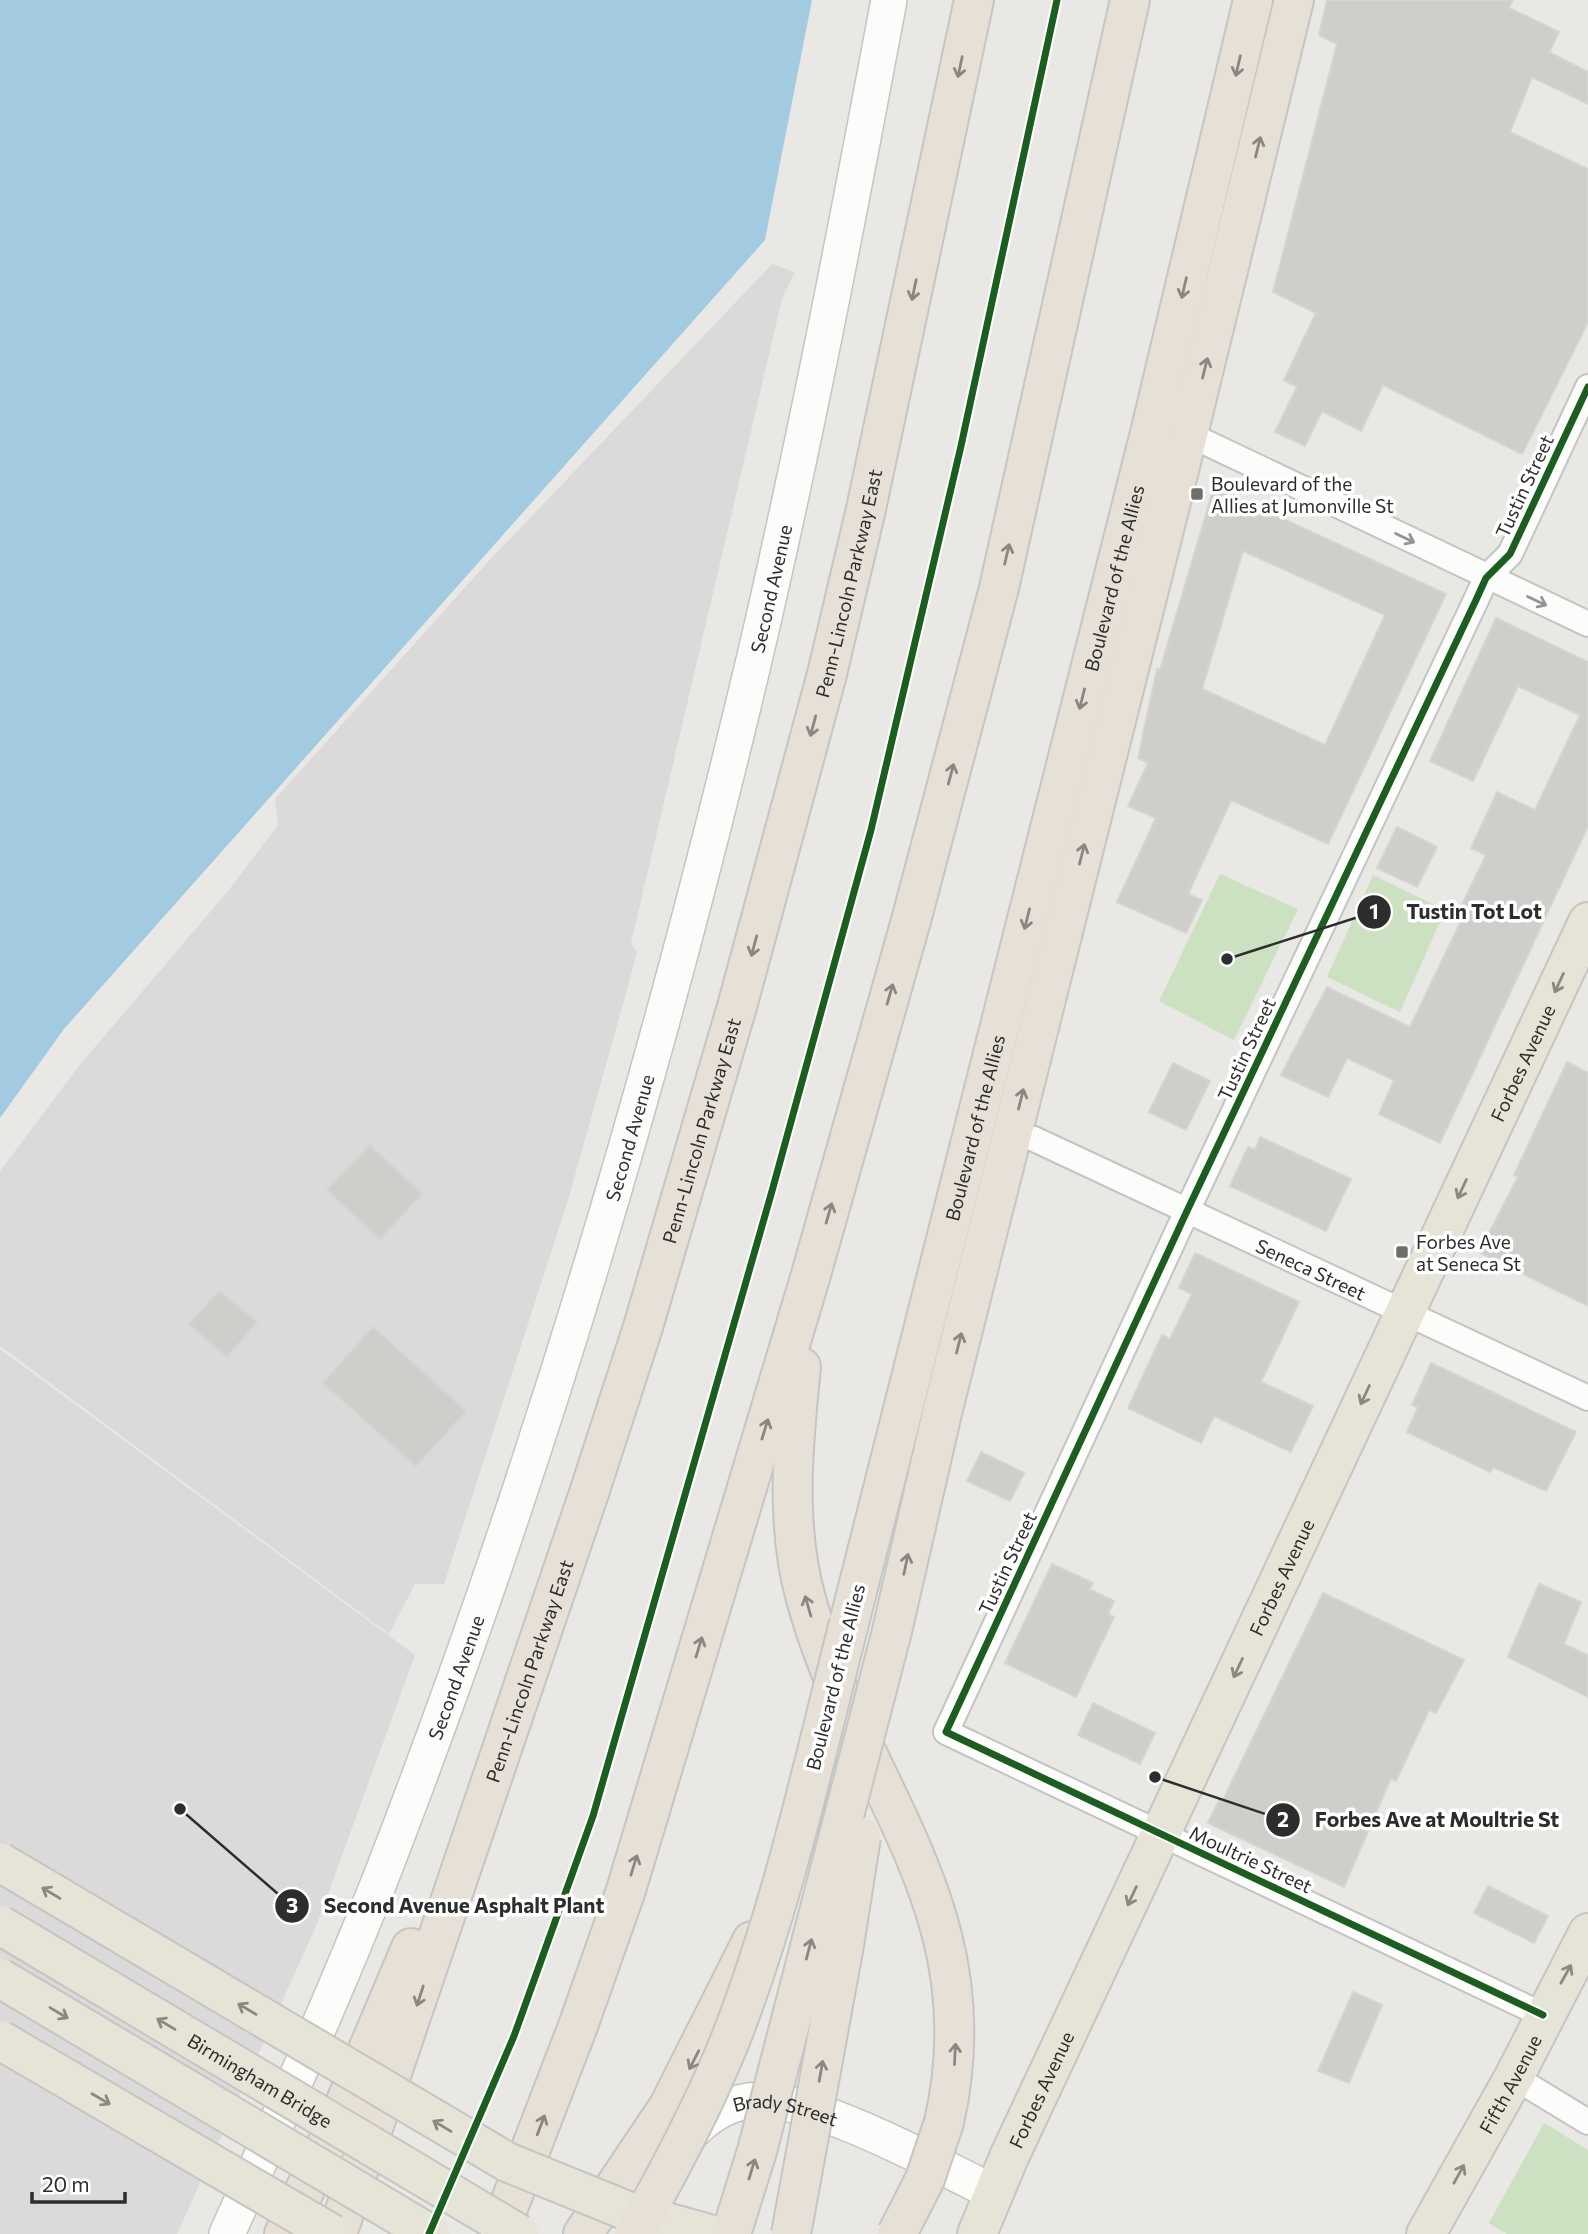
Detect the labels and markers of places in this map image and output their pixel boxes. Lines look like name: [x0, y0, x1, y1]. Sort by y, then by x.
place label: Boulevard of the Allies at Jumonville St: [1211, 472, 1394, 517]
marker: Boulevard of the Allies at Jumonville St: [1189, 486, 1205, 502]
callout: Tustin Tot Lot: [1357, 891, 1556, 933]
place label: Forbes Ave at Seneca St: [1416, 1230, 1521, 1275]
marker: Forbes Ave at Seneca St: [1394, 1244, 1410, 1260]
callout: Forbes Ave at Moultrie St: [1266, 1799, 1573, 1841]
callout: Second Avenue Asphalt Plant: [274, 1885, 618, 1927]

